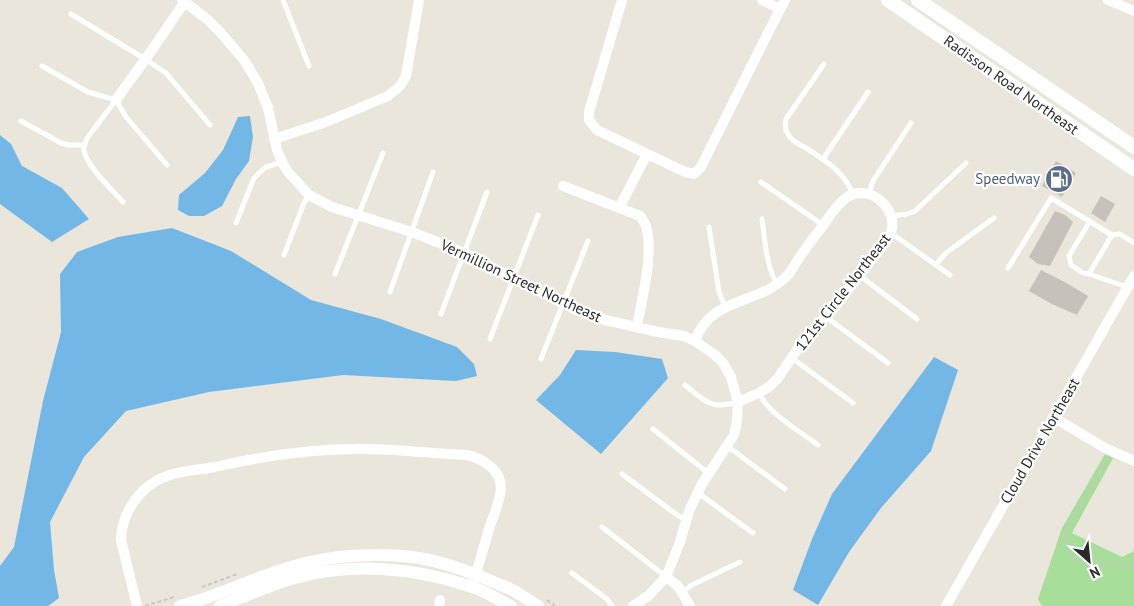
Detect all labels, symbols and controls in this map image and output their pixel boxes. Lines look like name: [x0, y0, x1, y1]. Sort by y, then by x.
street label: Radisson Road Northeast: [940, 31, 1082, 138]
fuel station icon: Speedway: [1044, 164, 1074, 194]
place label: Speedway: [975, 169, 1040, 188]
street label: 121st Circle Northeast: [791, 229, 894, 354]
street label: Vermillion Street Northeast: [437, 234, 605, 326]
street label: Cloud Drive Northeast: [996, 374, 1083, 507]
north arrow: [1064, 536, 1114, 586]
text: N: [1087, 562, 1103, 583]

